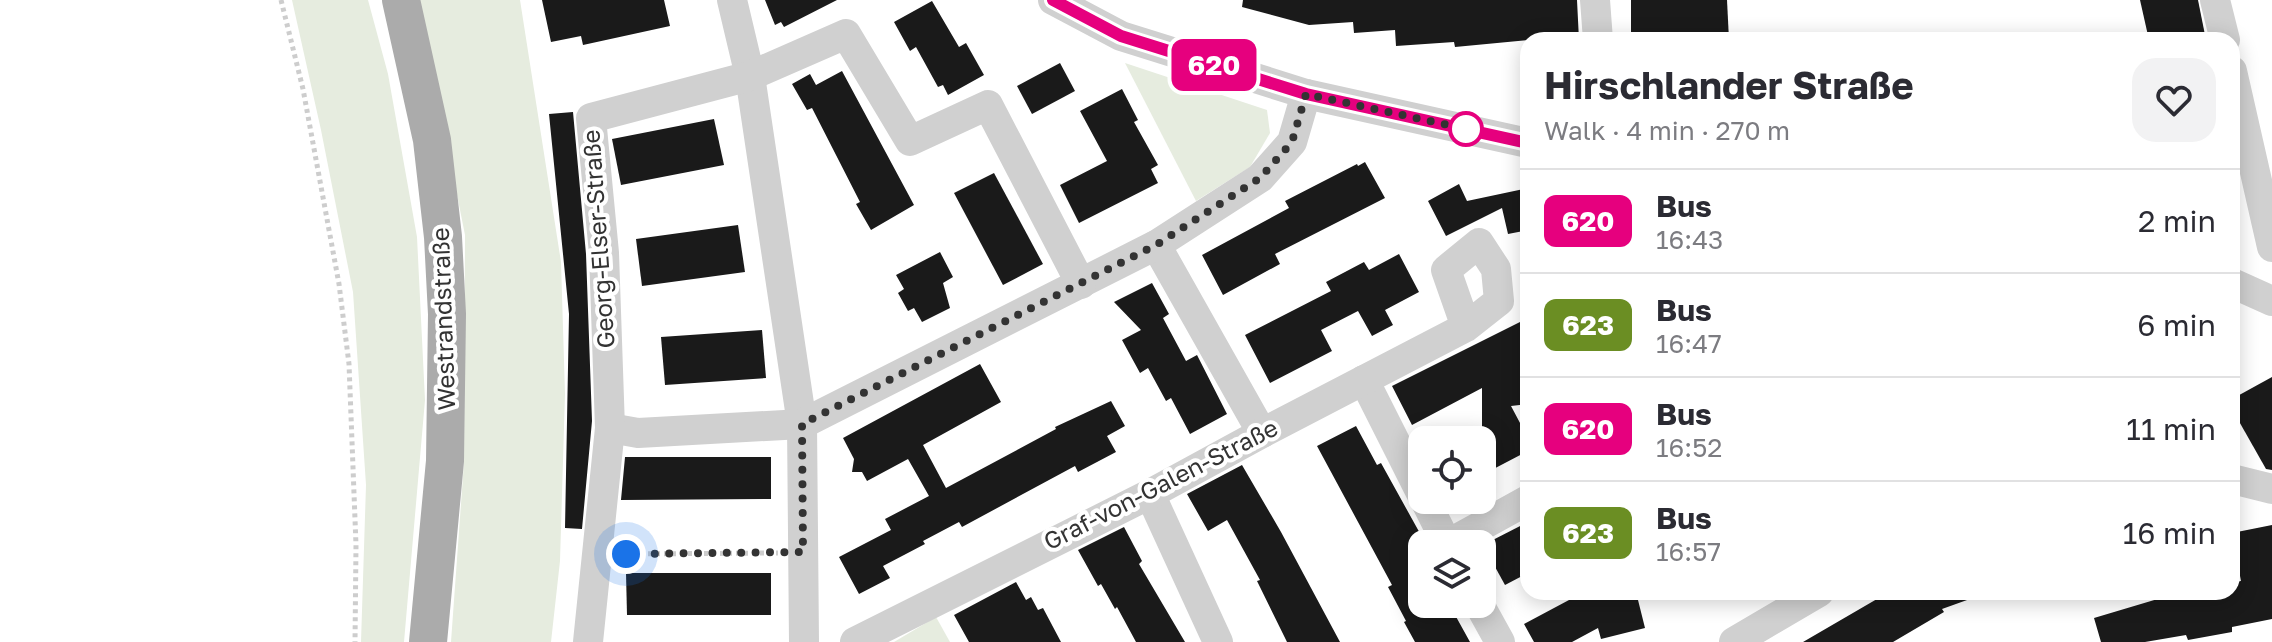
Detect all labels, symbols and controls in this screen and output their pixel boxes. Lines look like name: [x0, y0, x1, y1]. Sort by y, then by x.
line badge: 620: [1168, 39, 1260, 91]
text: 620: [1187, 48, 1241, 81]
button: heart: [2132, 58, 2216, 142]
text: Hirschlander Straße: [1544, 62, 1914, 107]
unlabelled marker: [1449, 112, 1483, 146]
text: Walk · 4 min · 270 m: [1544, 115, 1790, 146]
street label: Georg-Elser-Straße: [575, 129, 620, 349]
text: Bus: [1656, 188, 1712, 224]
text: 2 min: [2138, 203, 2216, 239]
text: 620: [1561, 204, 1615, 237]
text: 16:43: [1656, 224, 1723, 255]
street label: Westrandstraße: [425, 227, 460, 411]
text: Bus: [1656, 292, 1712, 328]
text: 6 min: [2137, 307, 2216, 343]
text: 623: [1562, 308, 1614, 341]
text: 16:47: [1656, 328, 1722, 359]
text: Bus: [1656, 396, 1712, 432]
text: 11 min: [2126, 411, 2216, 447]
street label: Graf-von-Galen-Straße: [1038, 412, 1282, 555]
text: 620: [1561, 412, 1615, 445]
map controls: [1408, 426, 1496, 618]
button: locate: [1408, 426, 1496, 514]
text: 16:52: [1656, 432, 1722, 463]
text: Bus: [1656, 500, 1712, 536]
text: 16 min: [2123, 515, 2216, 551]
text: 623: [1562, 516, 1614, 549]
button: layers: [1408, 530, 1496, 618]
your location: [606, 534, 646, 574]
text: 16:57: [1656, 536, 1721, 567]

